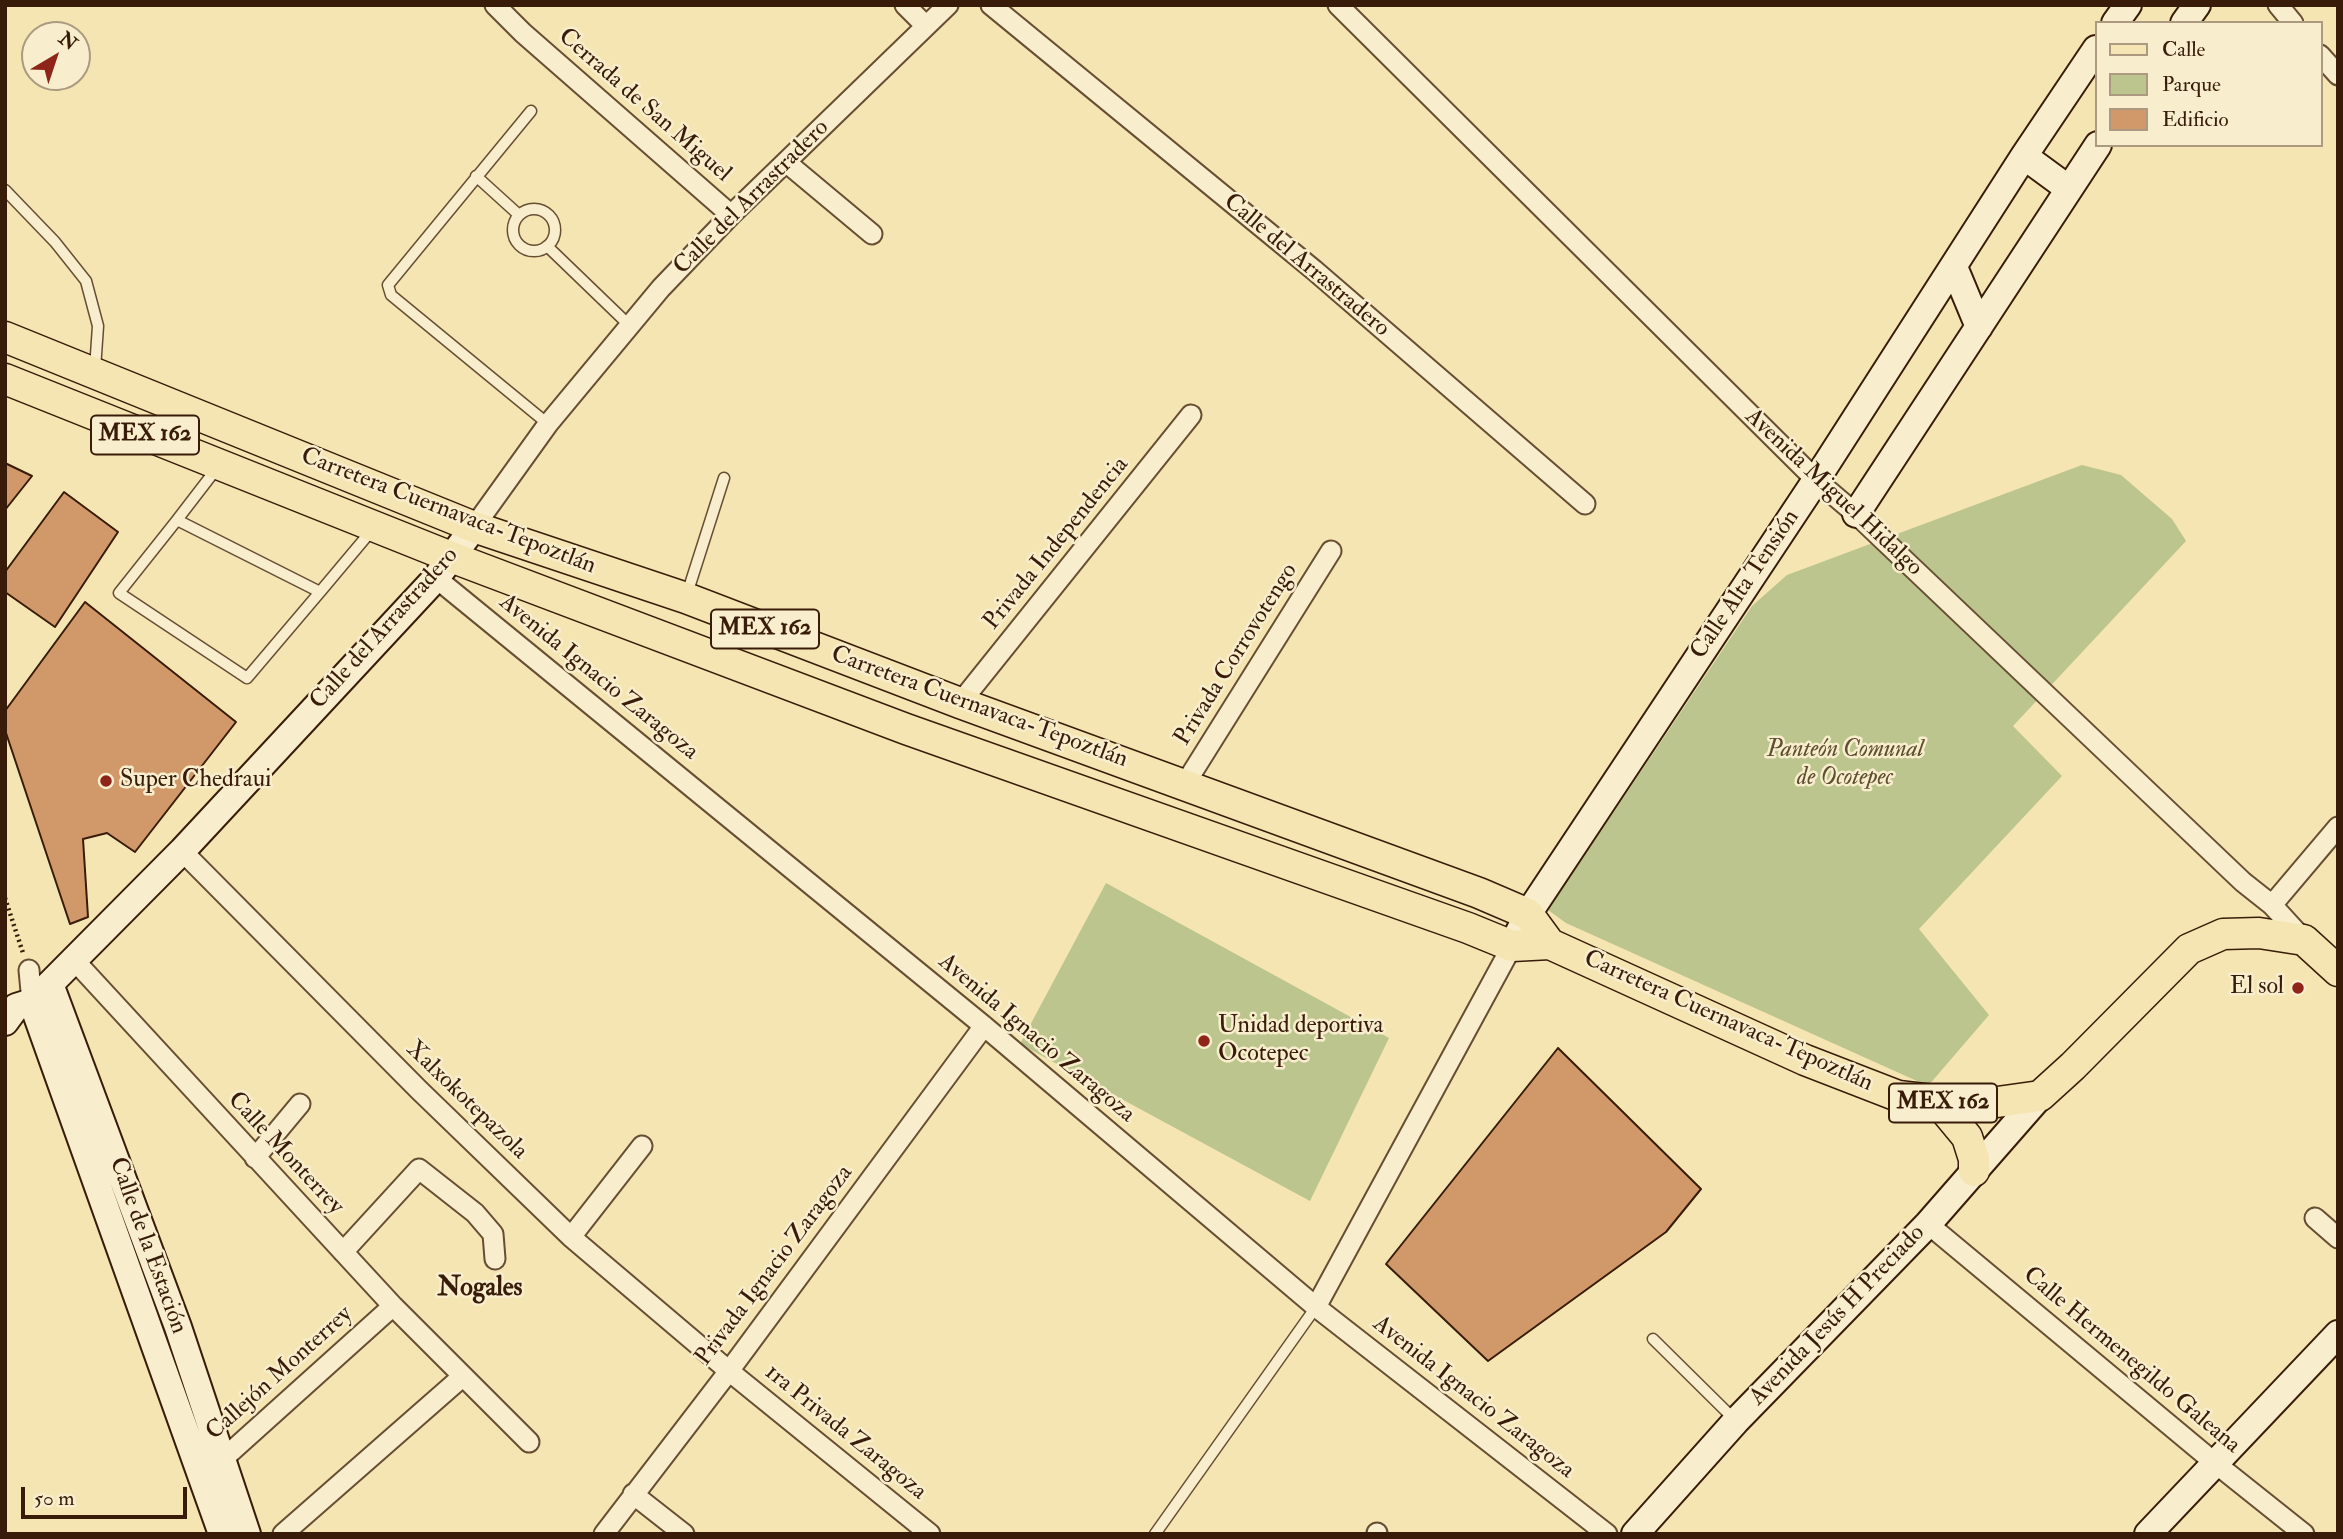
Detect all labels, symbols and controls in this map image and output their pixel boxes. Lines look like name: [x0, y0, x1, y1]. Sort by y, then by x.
north arrow: [21, 21, 91, 91]
legend: [2094, 21, 2322, 147]
street label: Cerrada de San Miguel: [552, 23, 736, 189]
text: N: [54, 27, 82, 56]
text: Calle: [2162, 36, 2205, 63]
text: Parque: [2162, 71, 2221, 98]
text: Edificio: [2162, 106, 2229, 133]
street label: Calle del Arrastradero: [668, 114, 836, 282]
street label: Calle del Arrastradero: [1217, 188, 1395, 344]
street label: Avenida Miguel Hidalgo: [1738, 403, 1928, 583]
road number: MEX 162: [91, 416, 199, 454]
street label: Carretera Cuernavaca-Tepoztlán: [296, 442, 600, 582]
street label: Privada Independencia: [978, 452, 1136, 636]
street label: Calle Alta Tensión: [1685, 505, 1807, 665]
street label: Calle del Arrastradero: [305, 542, 465, 716]
street label: Privada Corrovotengo: [1169, 559, 1305, 751]
street label: Avenida Ignacio Zaragoza: [493, 589, 703, 767]
road number: MEX 162: [711, 610, 819, 649]
street label: Carretera Cuernavaca-Tepoztlán: [827, 641, 1131, 775]
park label: Panteón Comunal de Ocotepec: [1767, 737, 1923, 793]
place label: Super Chedraui: [120, 767, 271, 795]
marker: Super Chedraui: [98, 773, 114, 789]
street label: Carretera Cuernavaca-Tepoztlán: [1579, 945, 1877, 1099]
street label: Avenida Ignacio Zaragoza: [932, 948, 1140, 1130]
place label: El sol: [2230, 974, 2284, 1002]
marker: El sol: [2290, 980, 2306, 996]
place label: Unidad deportiva Ocotepec: [1218, 1013, 1383, 1069]
marker: Unidad deportiva Ocotepec: [1196, 1033, 1212, 1049]
street label: Xalxokotepazola: [399, 1036, 533, 1166]
road number: MEX 162: [1889, 1084, 1997, 1122]
street label: Calle Monterrey: [221, 1087, 349, 1221]
street label: Calle de la Estación: [102, 1154, 192, 1338]
street label: Privada Ignacio Zaragoza: [690, 1160, 860, 1372]
street label: Avenida Jesús H Preciado: [1744, 1220, 1932, 1412]
street label: Calle Hermenegildo Galeana: [2016, 1262, 2246, 1460]
district label: Nogales: [437, 1273, 523, 1305]
street label: Callejón Monterrey: [201, 1301, 359, 1447]
street label: Avenida Ignacio Zaragoza: [1366, 1310, 1580, 1486]
street label: 1ra Privada Zaragoza: [758, 1359, 932, 1507]
scale bar: [24, 1472, 191, 1516]
text: 50 m: [34, 1485, 75, 1512]

